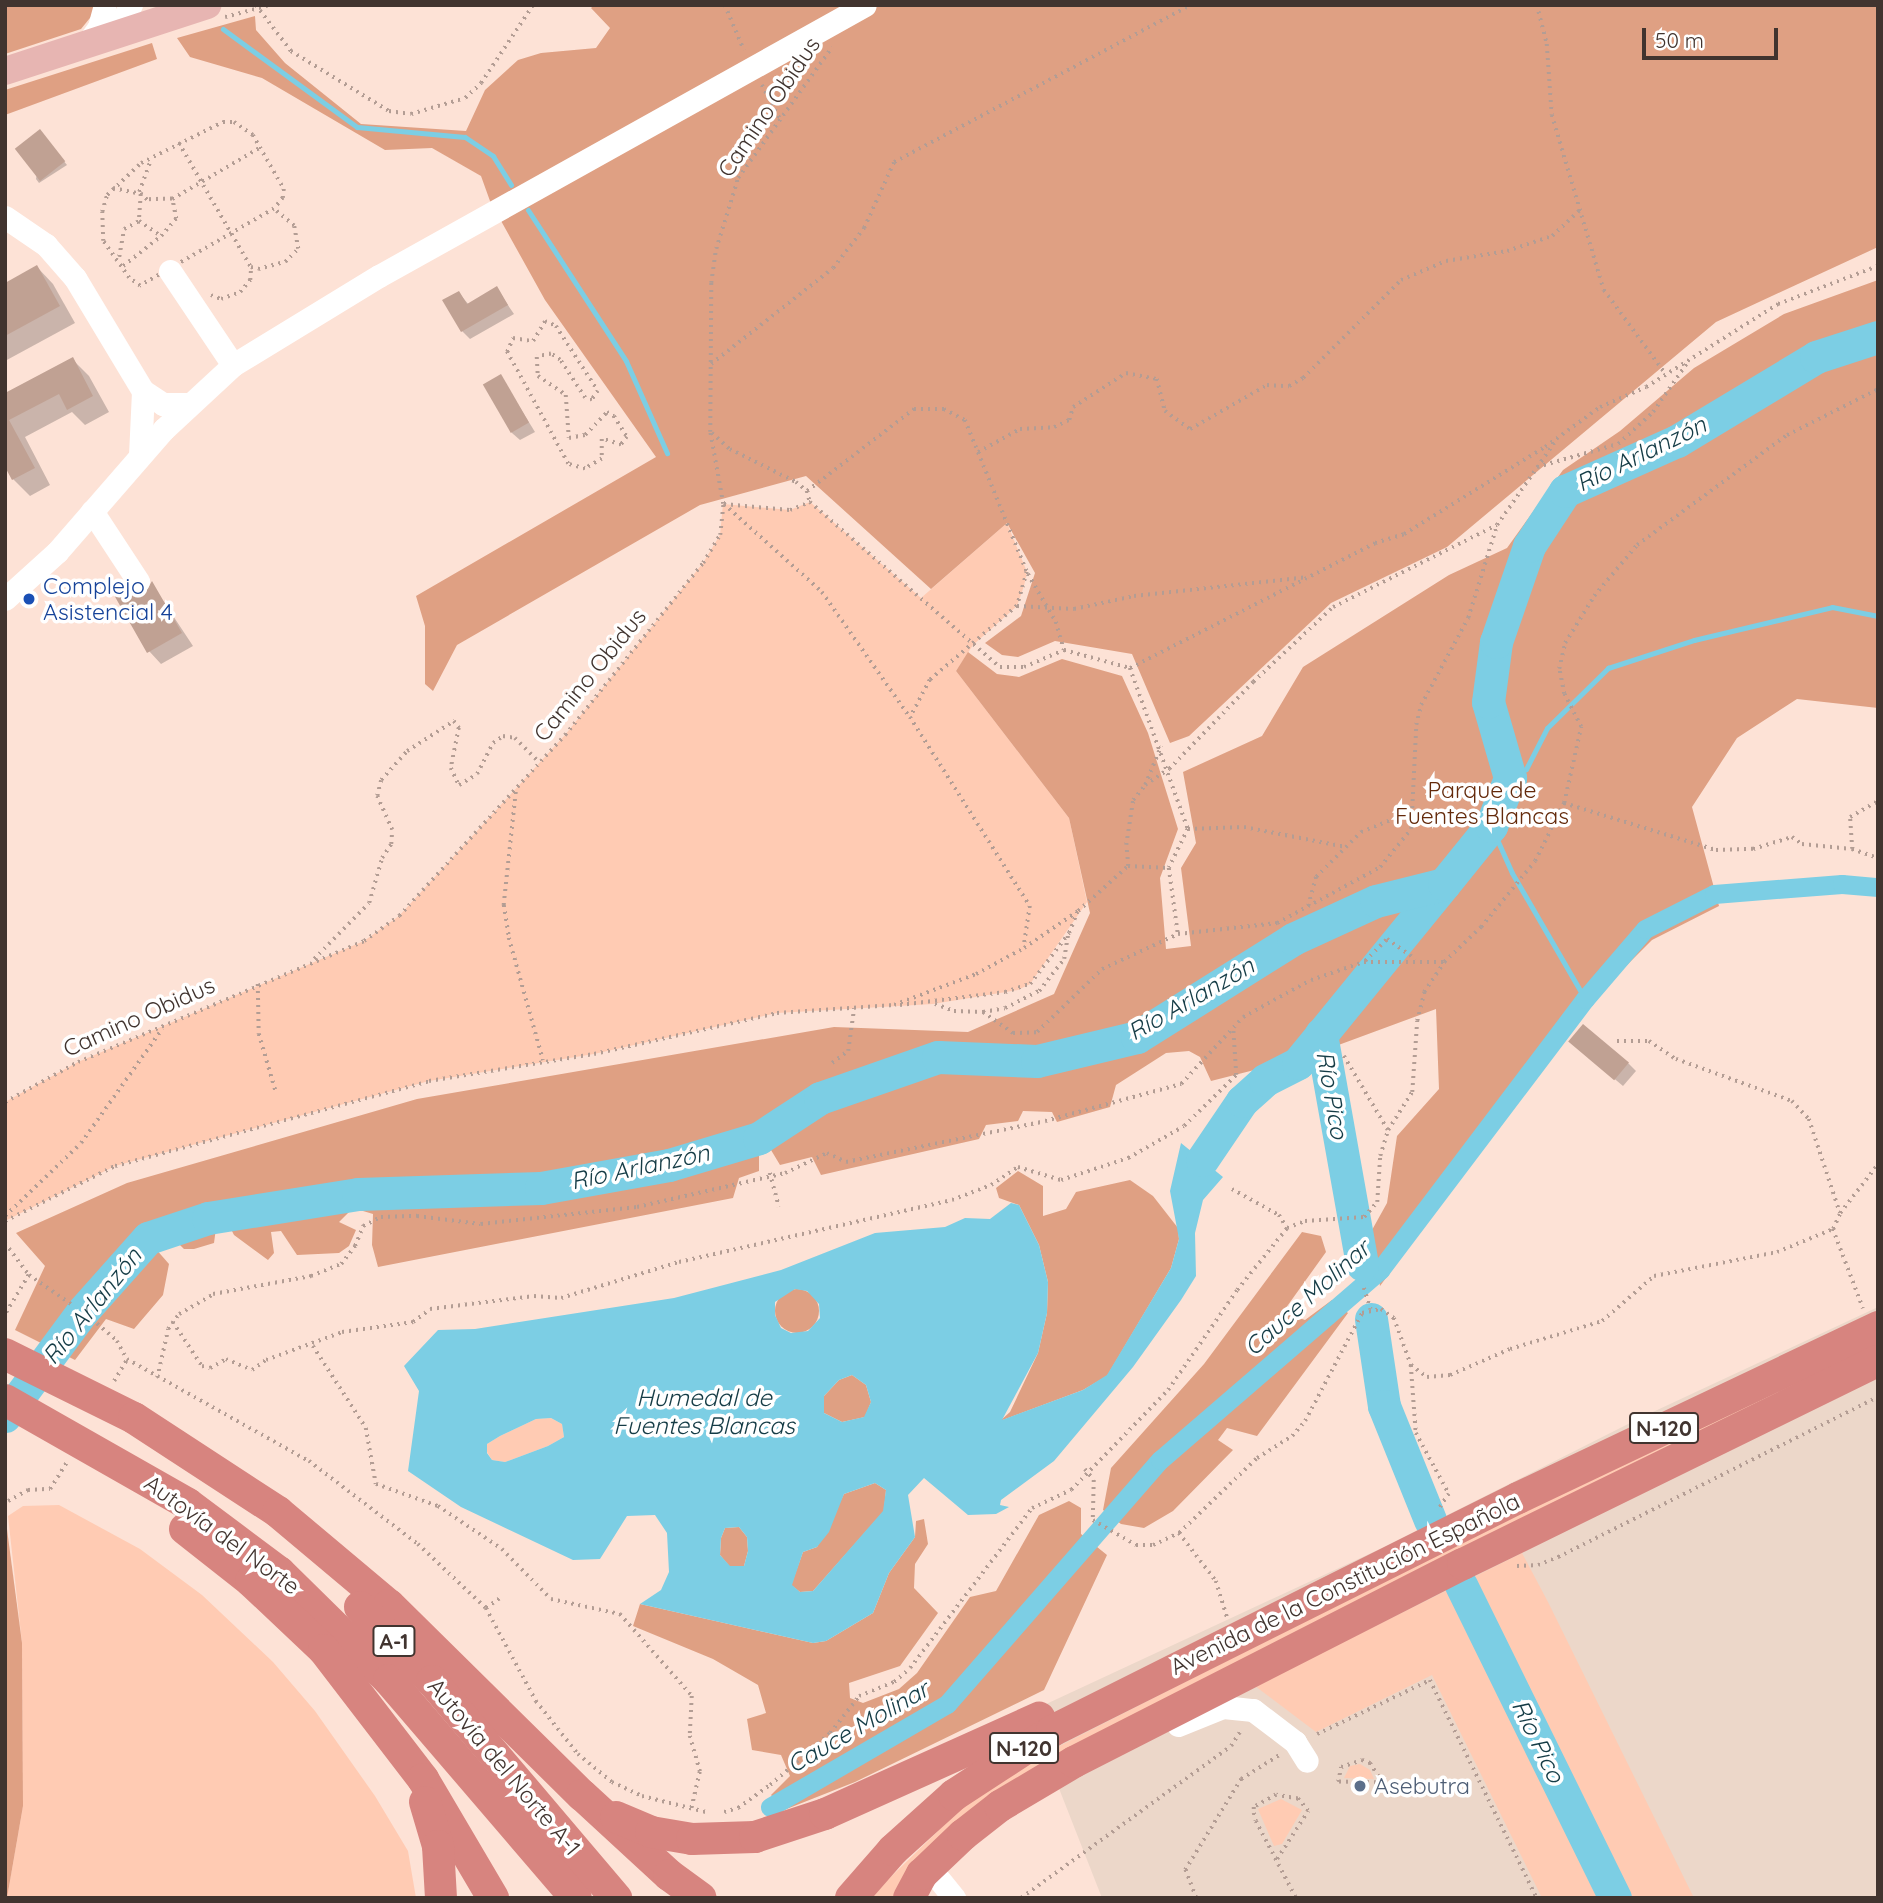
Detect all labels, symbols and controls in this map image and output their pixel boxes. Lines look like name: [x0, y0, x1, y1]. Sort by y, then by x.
scale bar: [1645, 14, 1782, 58]
text: 50 m: [1655, 27, 1704, 53]
street label: Camino Obidus: [712, 32, 826, 182]
water label: Río Arlanzón: [1571, 410, 1711, 498]
place label: Complejo Asistencial 4: [43, 572, 173, 626]
marker: Complejo Asistencial 4: [21, 591, 37, 607]
street label: Camino Obidus: [528, 603, 652, 747]
park label: Parque de Fuentes Blancas: [1395, 776, 1569, 830]
water label: Río Arlanzón: [1123, 951, 1259, 1047]
street label: Camino Obidus: [59, 971, 219, 1063]
water label: Río Pico: [1310, 1049, 1354, 1141]
water label: Río Arlanzón: [568, 1138, 712, 1196]
water label: Cauce Molinar: [1238, 1234, 1376, 1362]
water label: Río Arlanzón: [36, 1242, 148, 1370]
water label: Humedal de Fuentes Blancas: [613, 1384, 795, 1440]
road number: N-120: [1629, 1410, 1699, 1446]
street label: Autovía del Norte: [139, 1469, 305, 1601]
street label: Avenida de la Constitución Española: [1166, 1487, 1524, 1681]
road number: A-1: [371, 1624, 417, 1658]
street label: Autovía del Norte A-1: [422, 1673, 586, 1861]
water label: Cauce Molinar: [782, 1675, 934, 1779]
water label: Río Pico: [1506, 1695, 1570, 1787]
road number: N-120: [989, 1730, 1059, 1766]
place label: Asebutra: [1374, 1772, 1470, 1800]
marker: Asebutra: [1352, 1778, 1368, 1794]

